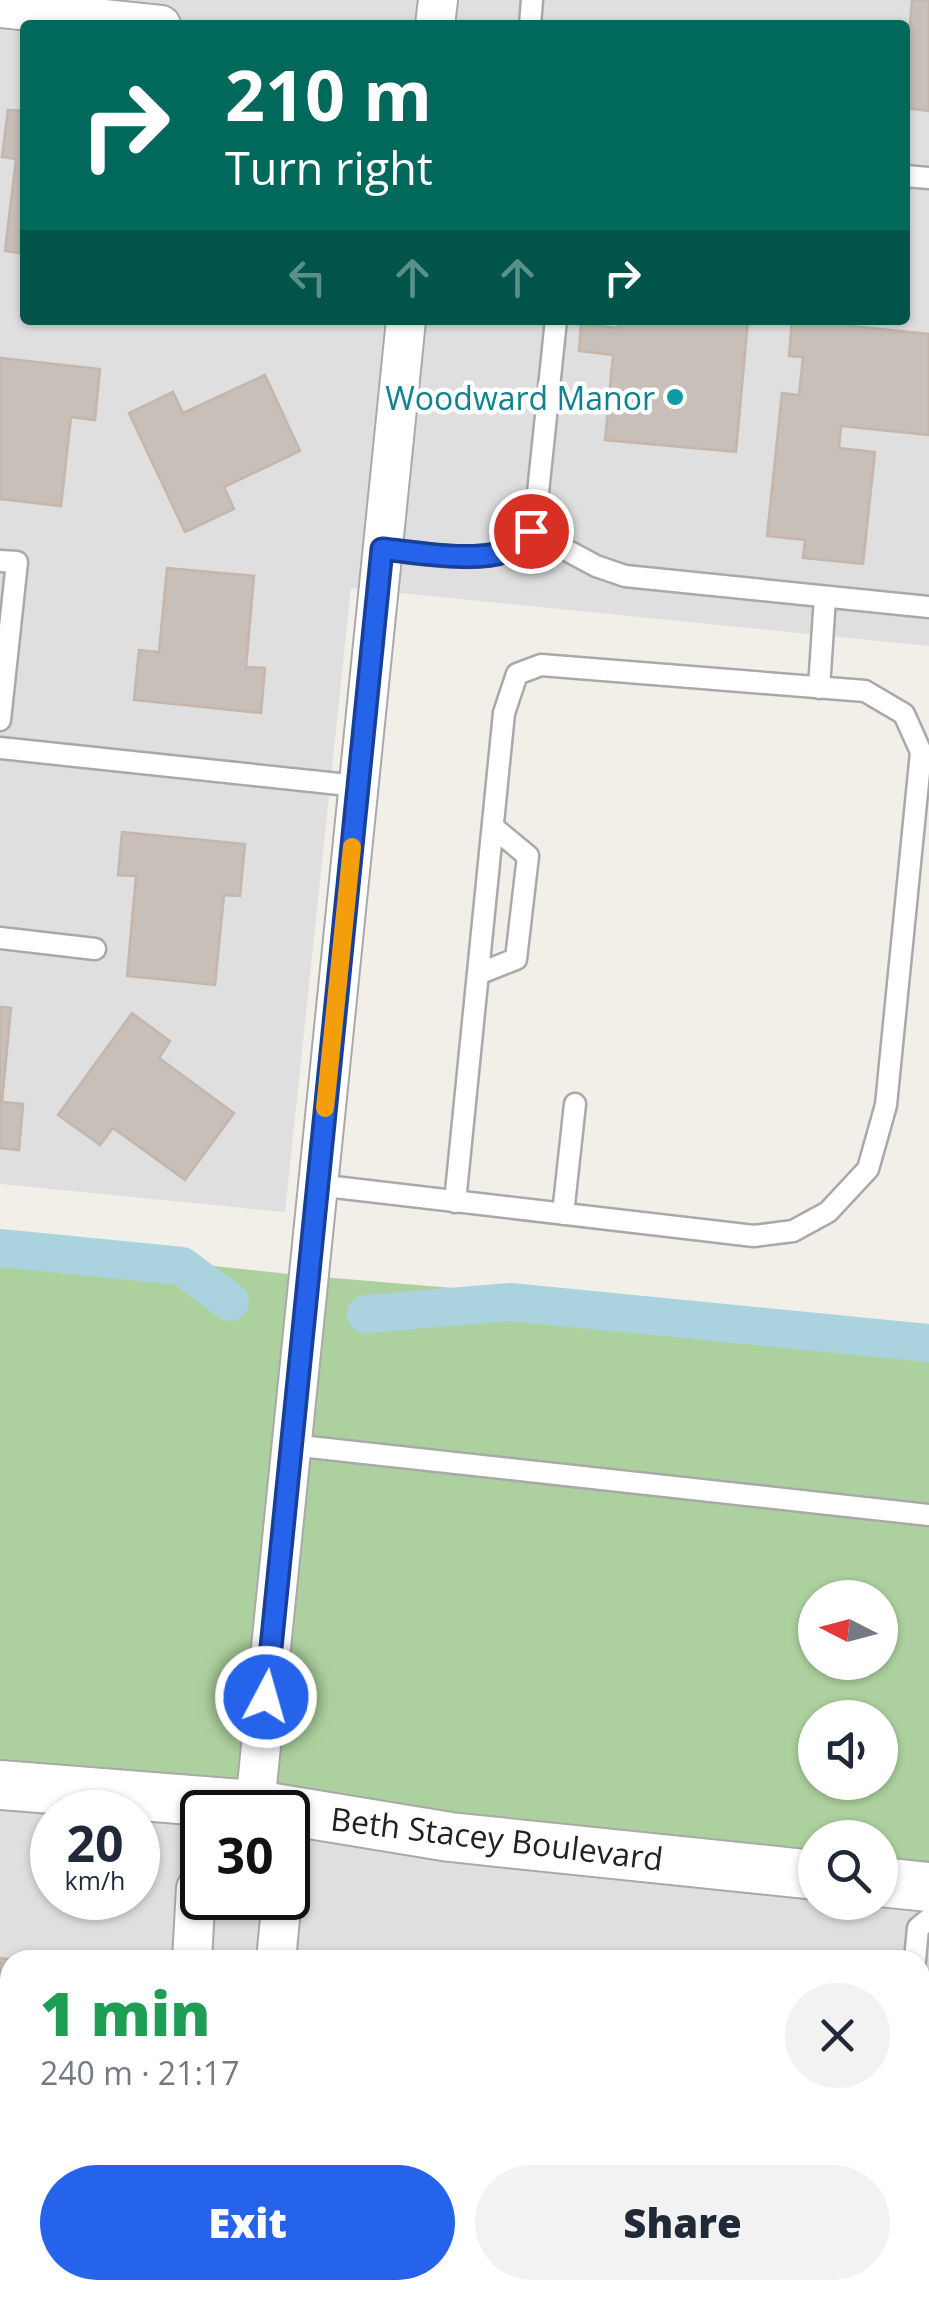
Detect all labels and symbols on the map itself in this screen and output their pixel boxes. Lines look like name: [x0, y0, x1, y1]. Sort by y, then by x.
place label: Woodward Manor: [385, 376, 655, 419]
marker: Woodward Manor: [664, 386, 686, 408]
pin: [489, 489, 574, 574]
north arrow: [798, 1580, 898, 1680]
position arrow: [214, 1645, 318, 1749]
speed limit sign: 30: [180, 1790, 310, 1920]
street label: Beth Stacey Boulevard: [328, 1796, 666, 1880]

